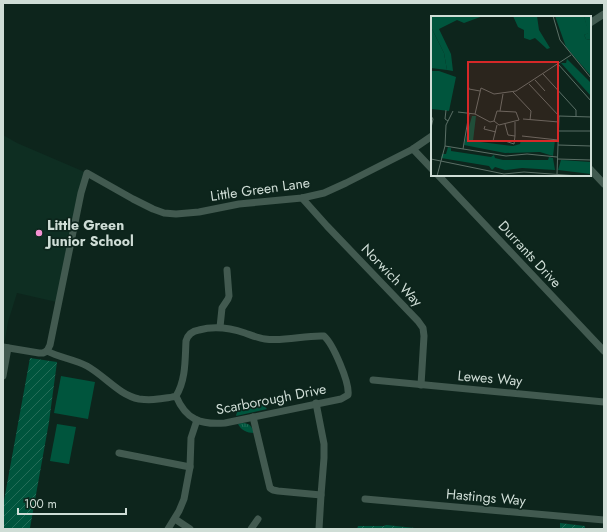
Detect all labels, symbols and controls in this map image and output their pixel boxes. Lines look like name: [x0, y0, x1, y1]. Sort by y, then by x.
inset map: [431, 16, 591, 176]
street label: Little Green Lane: [209, 172, 311, 206]
place label: Little Green Junior School: [44, 215, 134, 251]
street label: Durrants Drive: [494, 216, 566, 292]
marker: Little Green Junior School: [34, 228, 44, 238]
street label: Norwich Way: [357, 239, 428, 311]
street label: Lewes Way: [457, 365, 524, 391]
street label: Scarborough Drive: [214, 379, 328, 419]
street label: Hastings Way: [445, 484, 527, 511]
scale bar: [18, 490, 126, 516]
text: 100 m: [24, 495, 57, 513]

